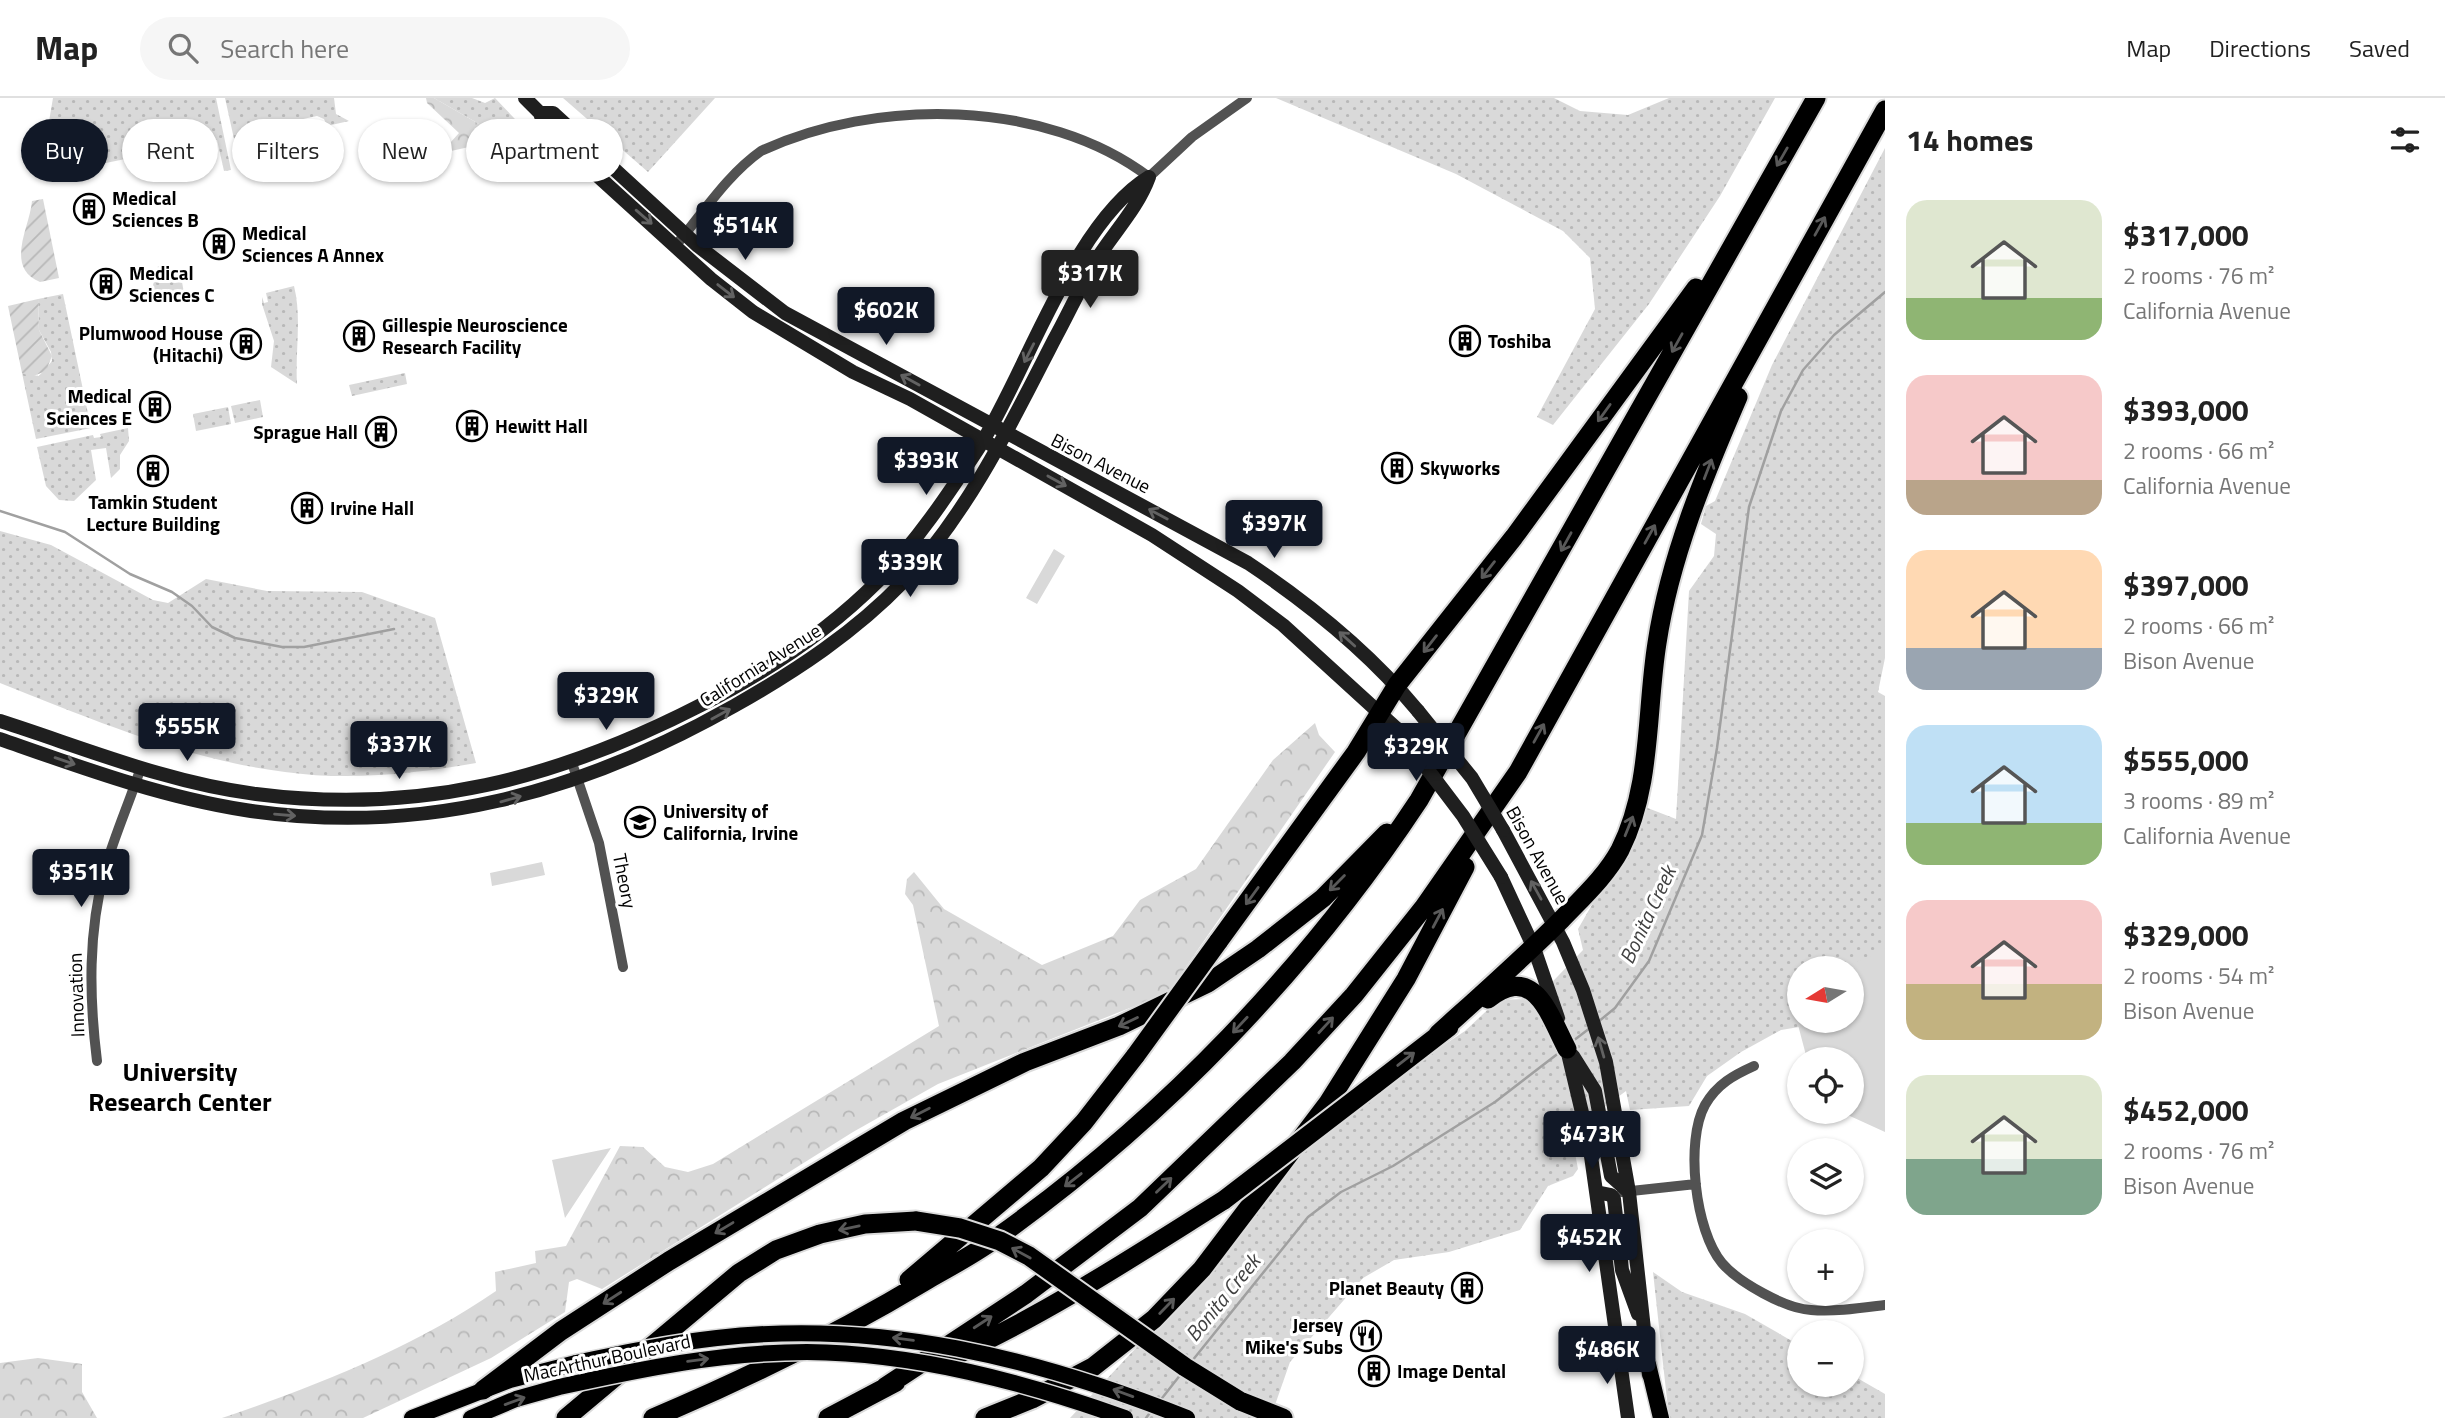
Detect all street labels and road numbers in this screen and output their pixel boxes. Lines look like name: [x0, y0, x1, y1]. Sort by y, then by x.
street label: Bison Avenue: [1046, 425, 1156, 500]
street label: California Avenue: [693, 616, 826, 714]
street label: Bison Avenue: [1499, 800, 1577, 909]
street label: Theory: [606, 851, 645, 911]
street label: Innovation: [60, 952, 91, 1038]
street label: MacArthur Boulevard: [521, 1326, 693, 1389]

